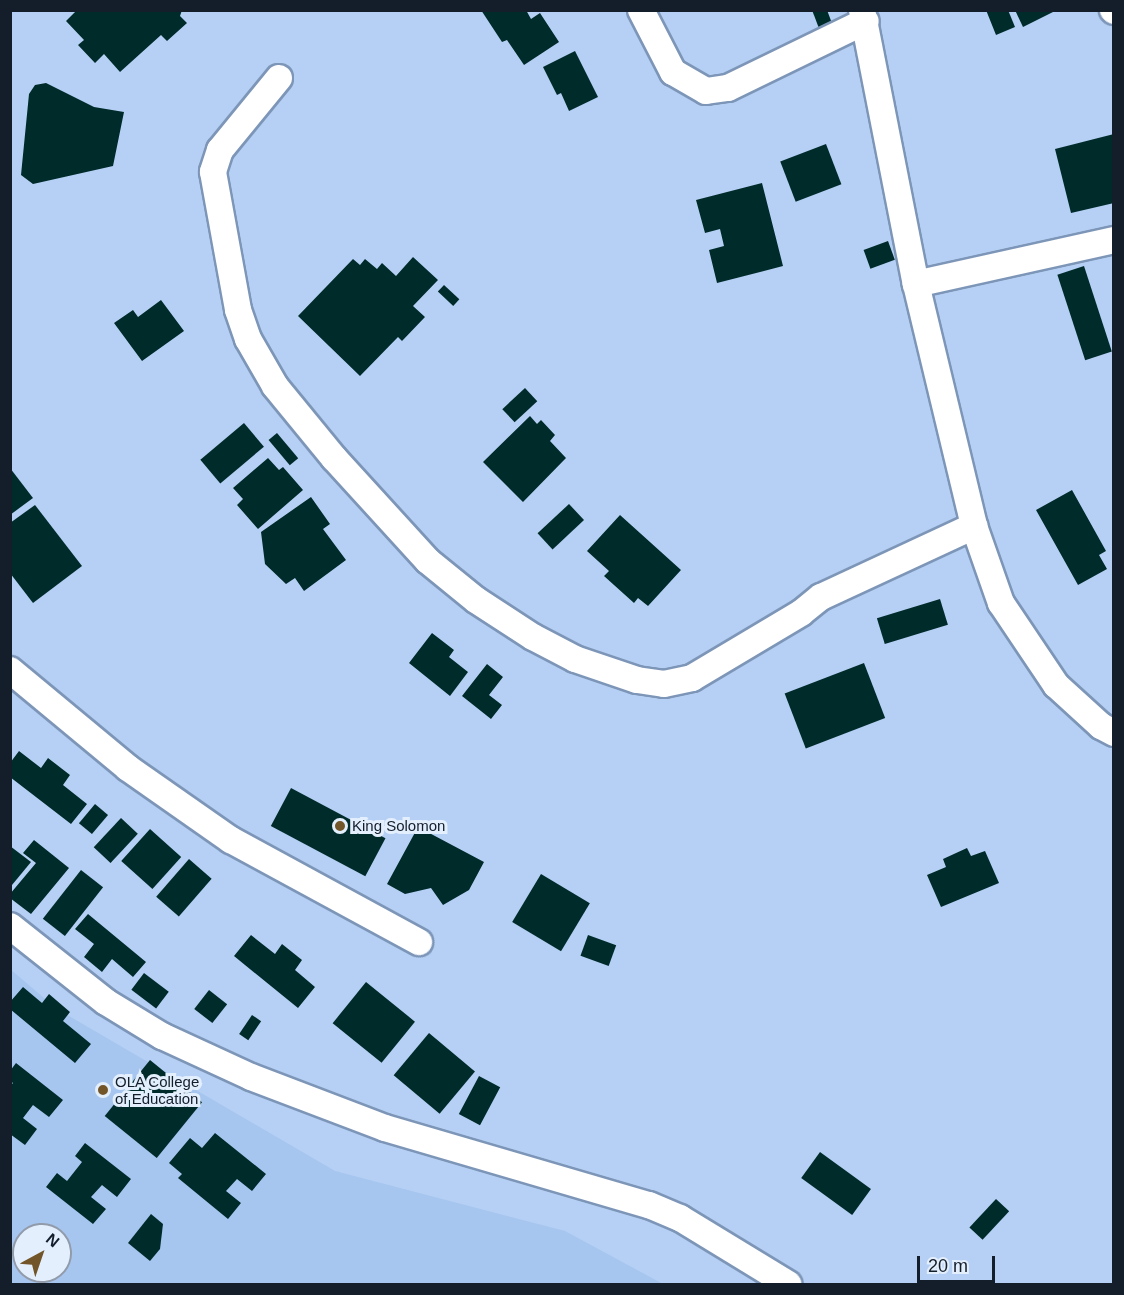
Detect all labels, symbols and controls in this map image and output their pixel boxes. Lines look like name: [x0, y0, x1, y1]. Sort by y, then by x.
place label: King Solomon: [352, 817, 445, 835]
marker: King Solomon: [333, 819, 347, 833]
place label: OLA College of Education: [115, 1072, 200, 1107]
marker: OLA College of Education: [96, 1083, 110, 1097]
north arrow: [12, 1223, 72, 1283]
text: N: [43, 1230, 62, 1251]
scale bar: [920, 1244, 998, 1282]
text: 20 m: [928, 1256, 968, 1276]

